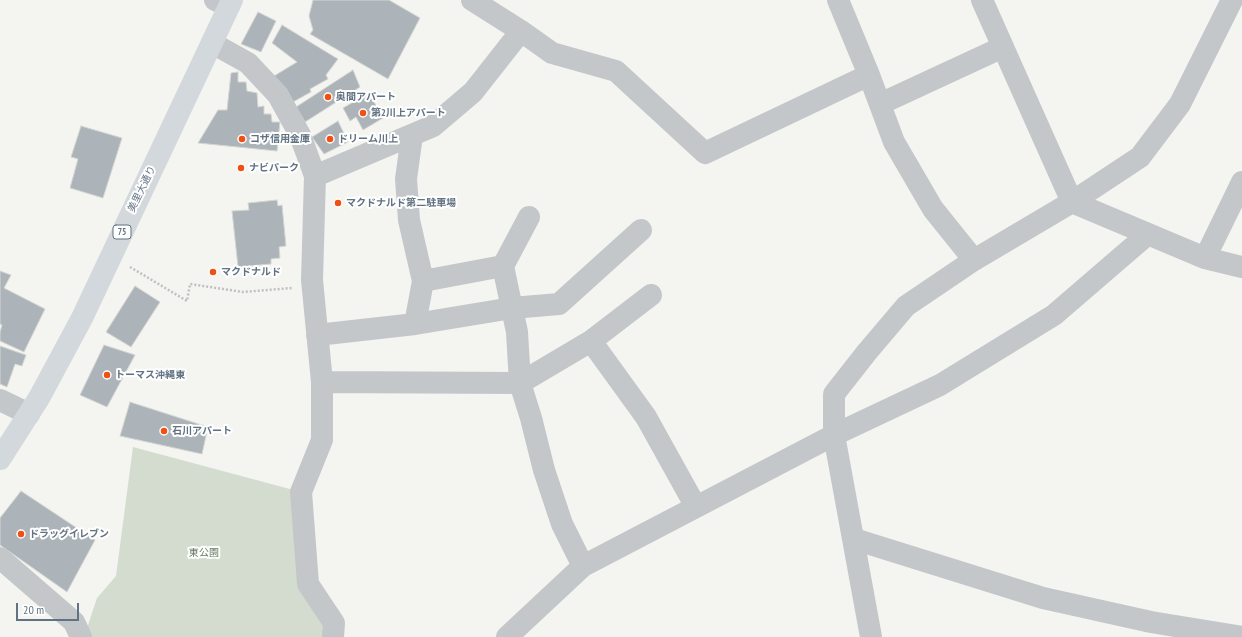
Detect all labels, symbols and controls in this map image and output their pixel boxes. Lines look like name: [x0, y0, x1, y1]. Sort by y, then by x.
place label: 奥間アパート: [336, 91, 396, 103]
marker: 奥間アパート: [323, 92, 333, 102]
place label: 第2川上アパート: [371, 107, 446, 119]
marker: 第2川上アパート: [358, 108, 368, 118]
place label: コザ信用金庫: [250, 133, 310, 145]
place label: ドリーム川上: [338, 133, 398, 145]
marker: コザ信用金庫: [237, 134, 247, 144]
marker: ドリーム川上: [325, 134, 335, 144]
place label: ナビパーク: [249, 162, 299, 174]
marker: ナビパーク: [236, 163, 246, 173]
street label: 美里大通り: [126, 164, 158, 214]
place label: マクドナルド第二駐車場: [346, 197, 456, 209]
marker: マクドナルド第二駐車場: [333, 198, 343, 208]
road number: 75: [113, 225, 131, 239]
place label: マクドナルド: [221, 266, 281, 278]
marker: マクドナルド: [208, 267, 218, 277]
place label: トーマス沖縄東: [115, 369, 185, 381]
marker: トーマス沖縄東: [102, 370, 112, 380]
place label: 石川アパート: [172, 425, 232, 437]
marker: 石川アパート: [159, 426, 169, 436]
place label: ドラッグイレブン: [29, 528, 109, 540]
marker: ドラッグイレブン: [16, 529, 26, 539]
park label: 東公園: [189, 547, 219, 559]
scale bar: [18, 595, 81, 621]
text: 20 m: [23, 602, 44, 617]

